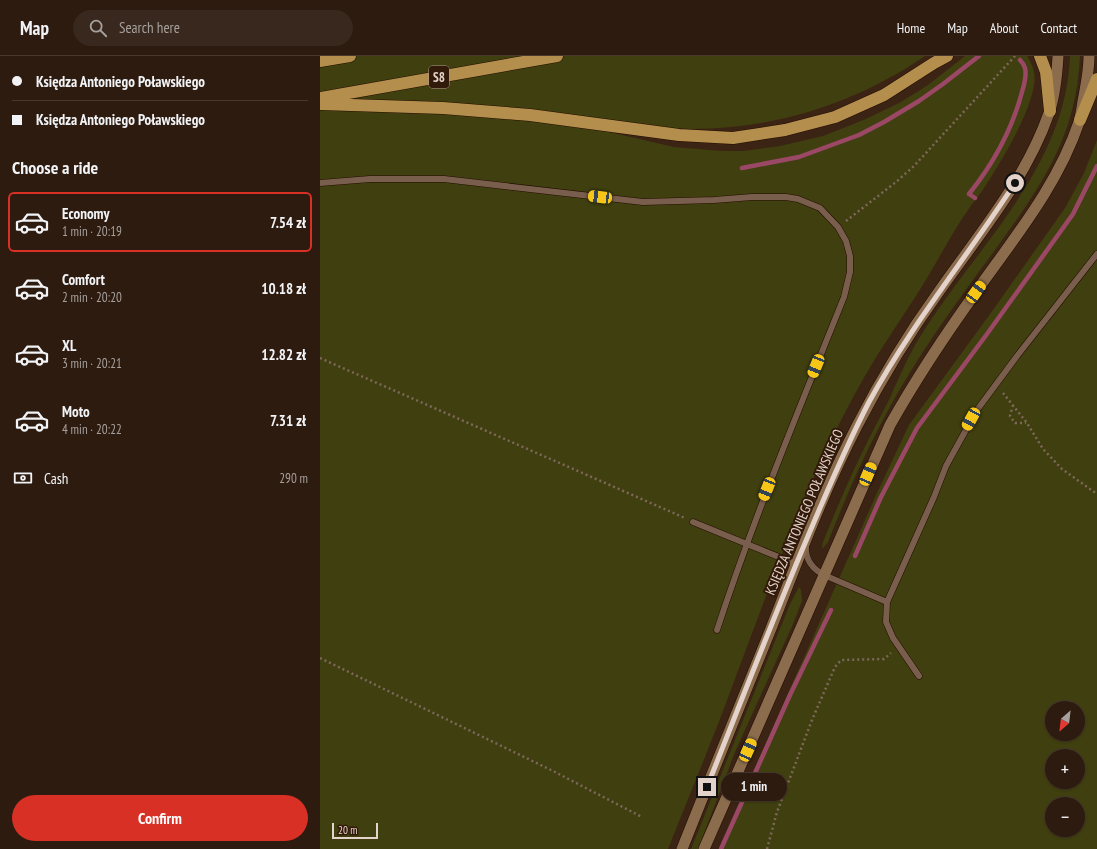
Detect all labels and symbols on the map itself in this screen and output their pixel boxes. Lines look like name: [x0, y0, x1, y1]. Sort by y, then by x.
road number: S8: [429, 66, 449, 88]
route start: [1006, 174, 1024, 192]
car: [587, 190, 613, 204]
car: [964, 279, 988, 305]
car: [806, 353, 826, 379]
car: [960, 406, 982, 432]
street label: KSIĘDZA ANTONIEGO POŁAWSKIEGO: [761, 426, 847, 597]
car: [858, 461, 878, 487]
car: [757, 476, 777, 502]
north arrow: [1045, 701, 1085, 741]
car: [738, 737, 758, 763]
callout: 1 min: [721, 773, 787, 801]
route end: [698, 778, 716, 796]
scale bar: [332, 821, 378, 840]

